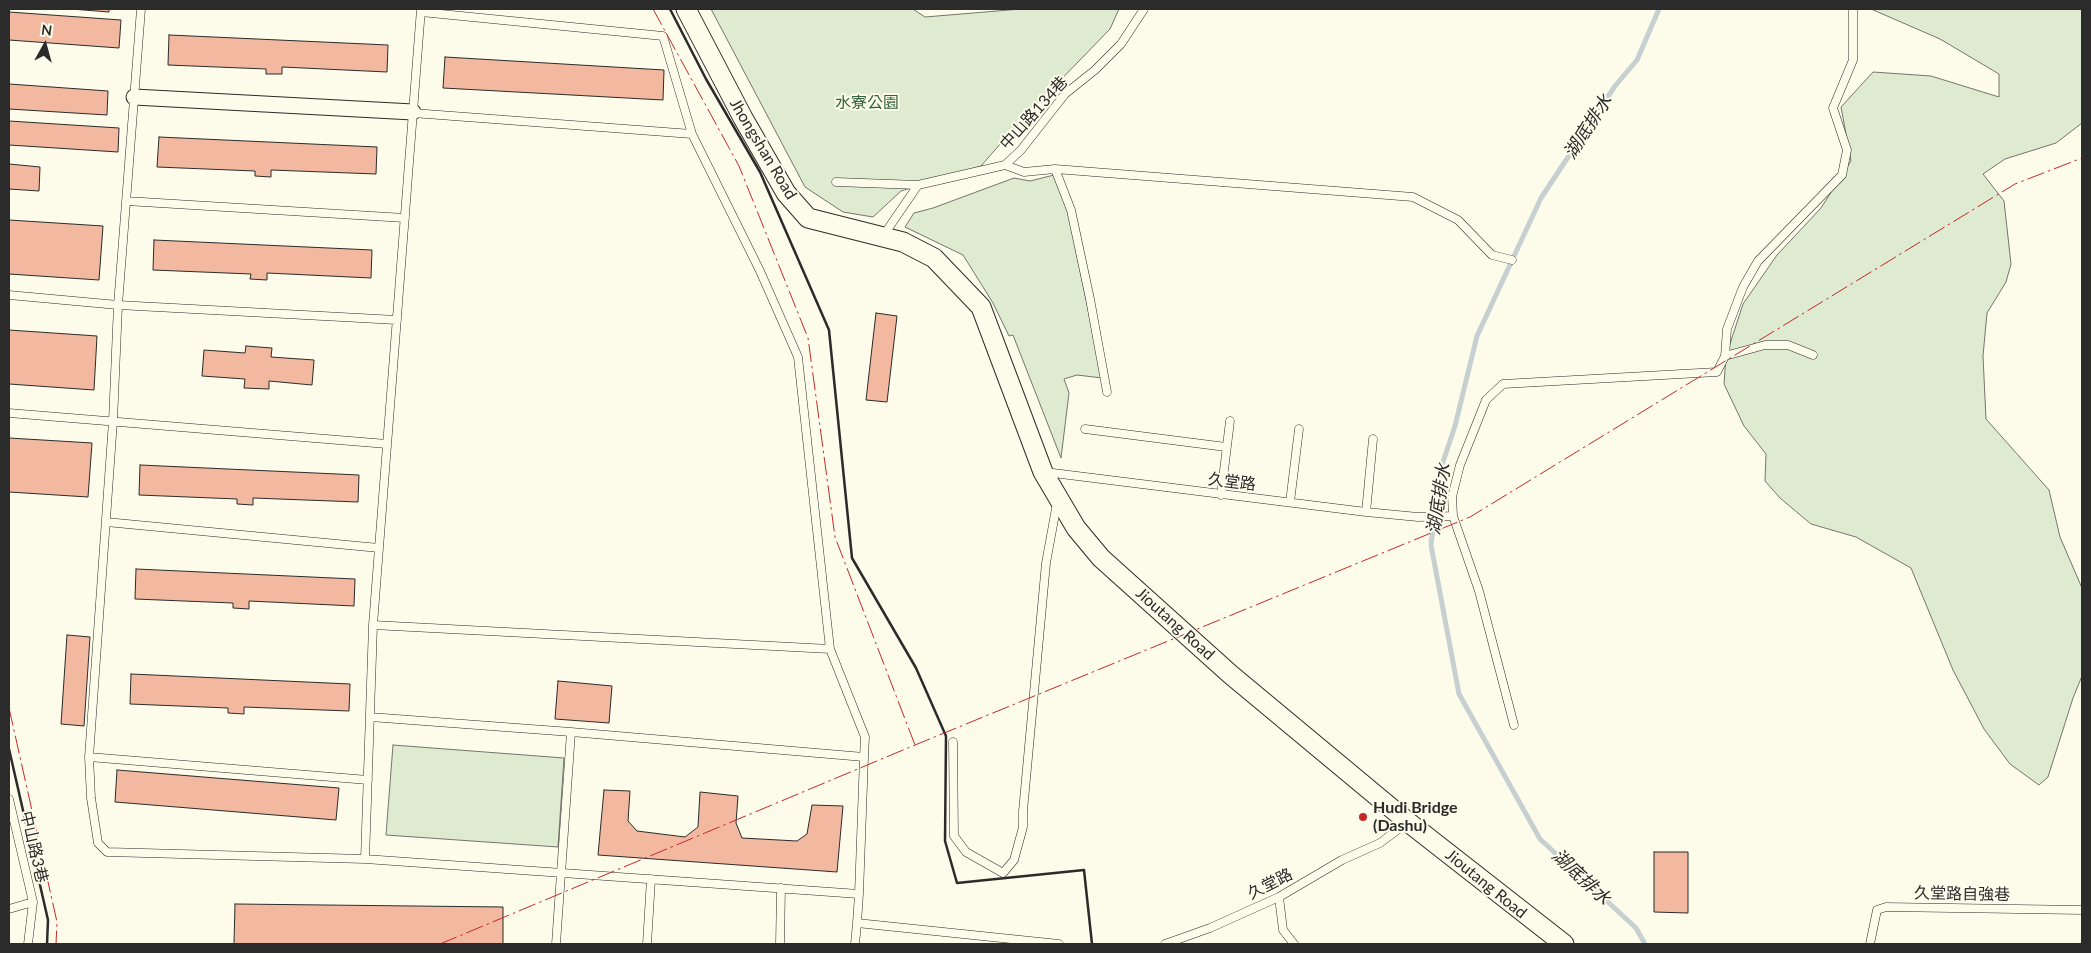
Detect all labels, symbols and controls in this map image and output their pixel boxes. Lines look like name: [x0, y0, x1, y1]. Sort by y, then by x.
north arrow: [20, 20, 70, 70]
text: N: [40, 21, 53, 39]
street label: 中山路134巷: [996, 72, 1072, 154]
water label: 湖底排水: [1559, 91, 1617, 163]
park label: 水寮公園: [835, 93, 899, 113]
street label: Jhongshan Road: [725, 95, 801, 203]
water label: 湖底排水: [1423, 462, 1455, 536]
street label: 久堂路: [1207, 470, 1257, 494]
street label: Jioutang Road: [1132, 584, 1218, 664]
place label: Hudi Bridge (Dashu): [1373, 798, 1458, 836]
street label: 中山路3巷: [16, 809, 52, 885]
marker: Hudi Bridge (Dashu): [1357, 811, 1369, 823]
street label: Jioutang Road: [1441, 845, 1531, 923]
water label: 湖底排水: [1547, 845, 1615, 909]
street label: 久堂路: [1244, 865, 1296, 903]
street label: 久堂路自強巷: [1914, 884, 2010, 904]

